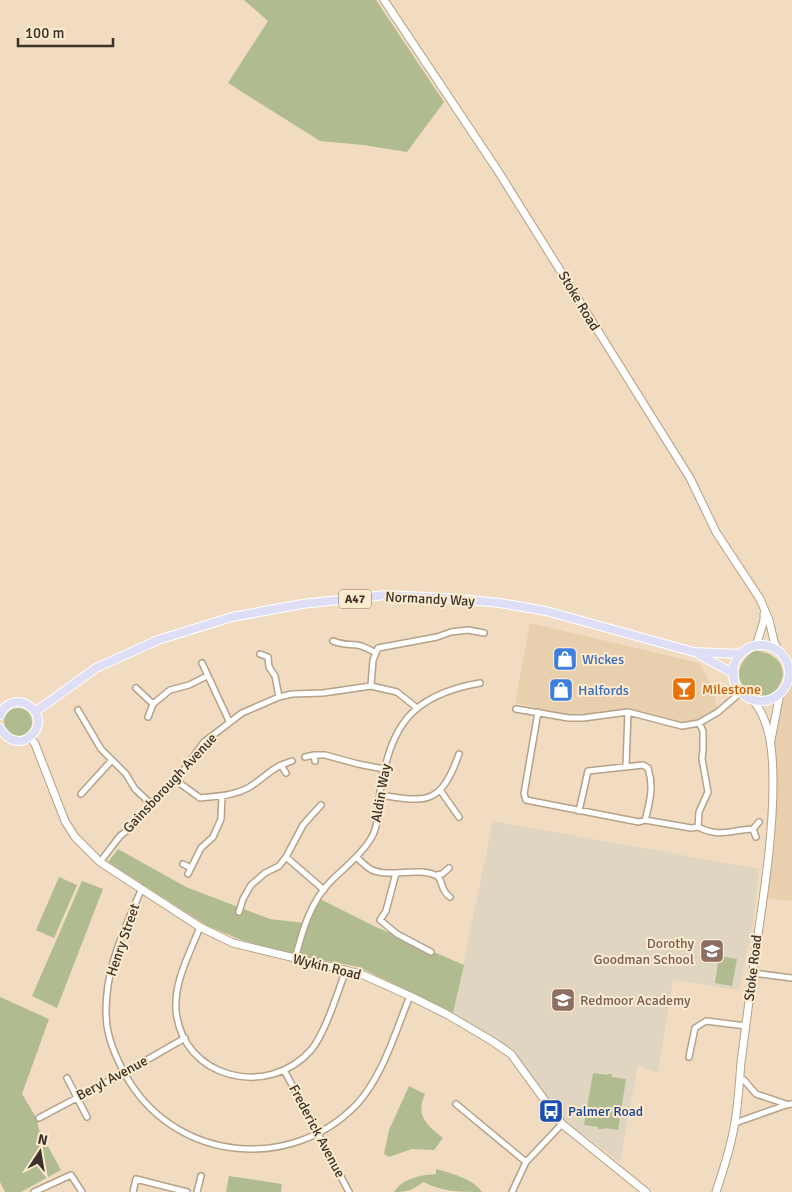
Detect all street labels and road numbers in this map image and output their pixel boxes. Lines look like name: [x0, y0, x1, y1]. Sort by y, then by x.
street label: Stoke Road: [555, 268, 603, 334]
street label: Normandy Way: [385, 588, 476, 610]
road number: A47: [339, 590, 371, 608]
street label: Gainsborough Avenue: [119, 730, 221, 836]
street label: Aldin Way: [367, 762, 395, 824]
street label: Henry Street: [103, 901, 143, 979]
street label: Stoke Road: [741, 934, 765, 1002]
street label: Wykin Road: [291, 950, 363, 984]
street label: Beryl Avenue: [73, 1052, 151, 1104]
street label: Frederick Avenue: [285, 1082, 349, 1180]

